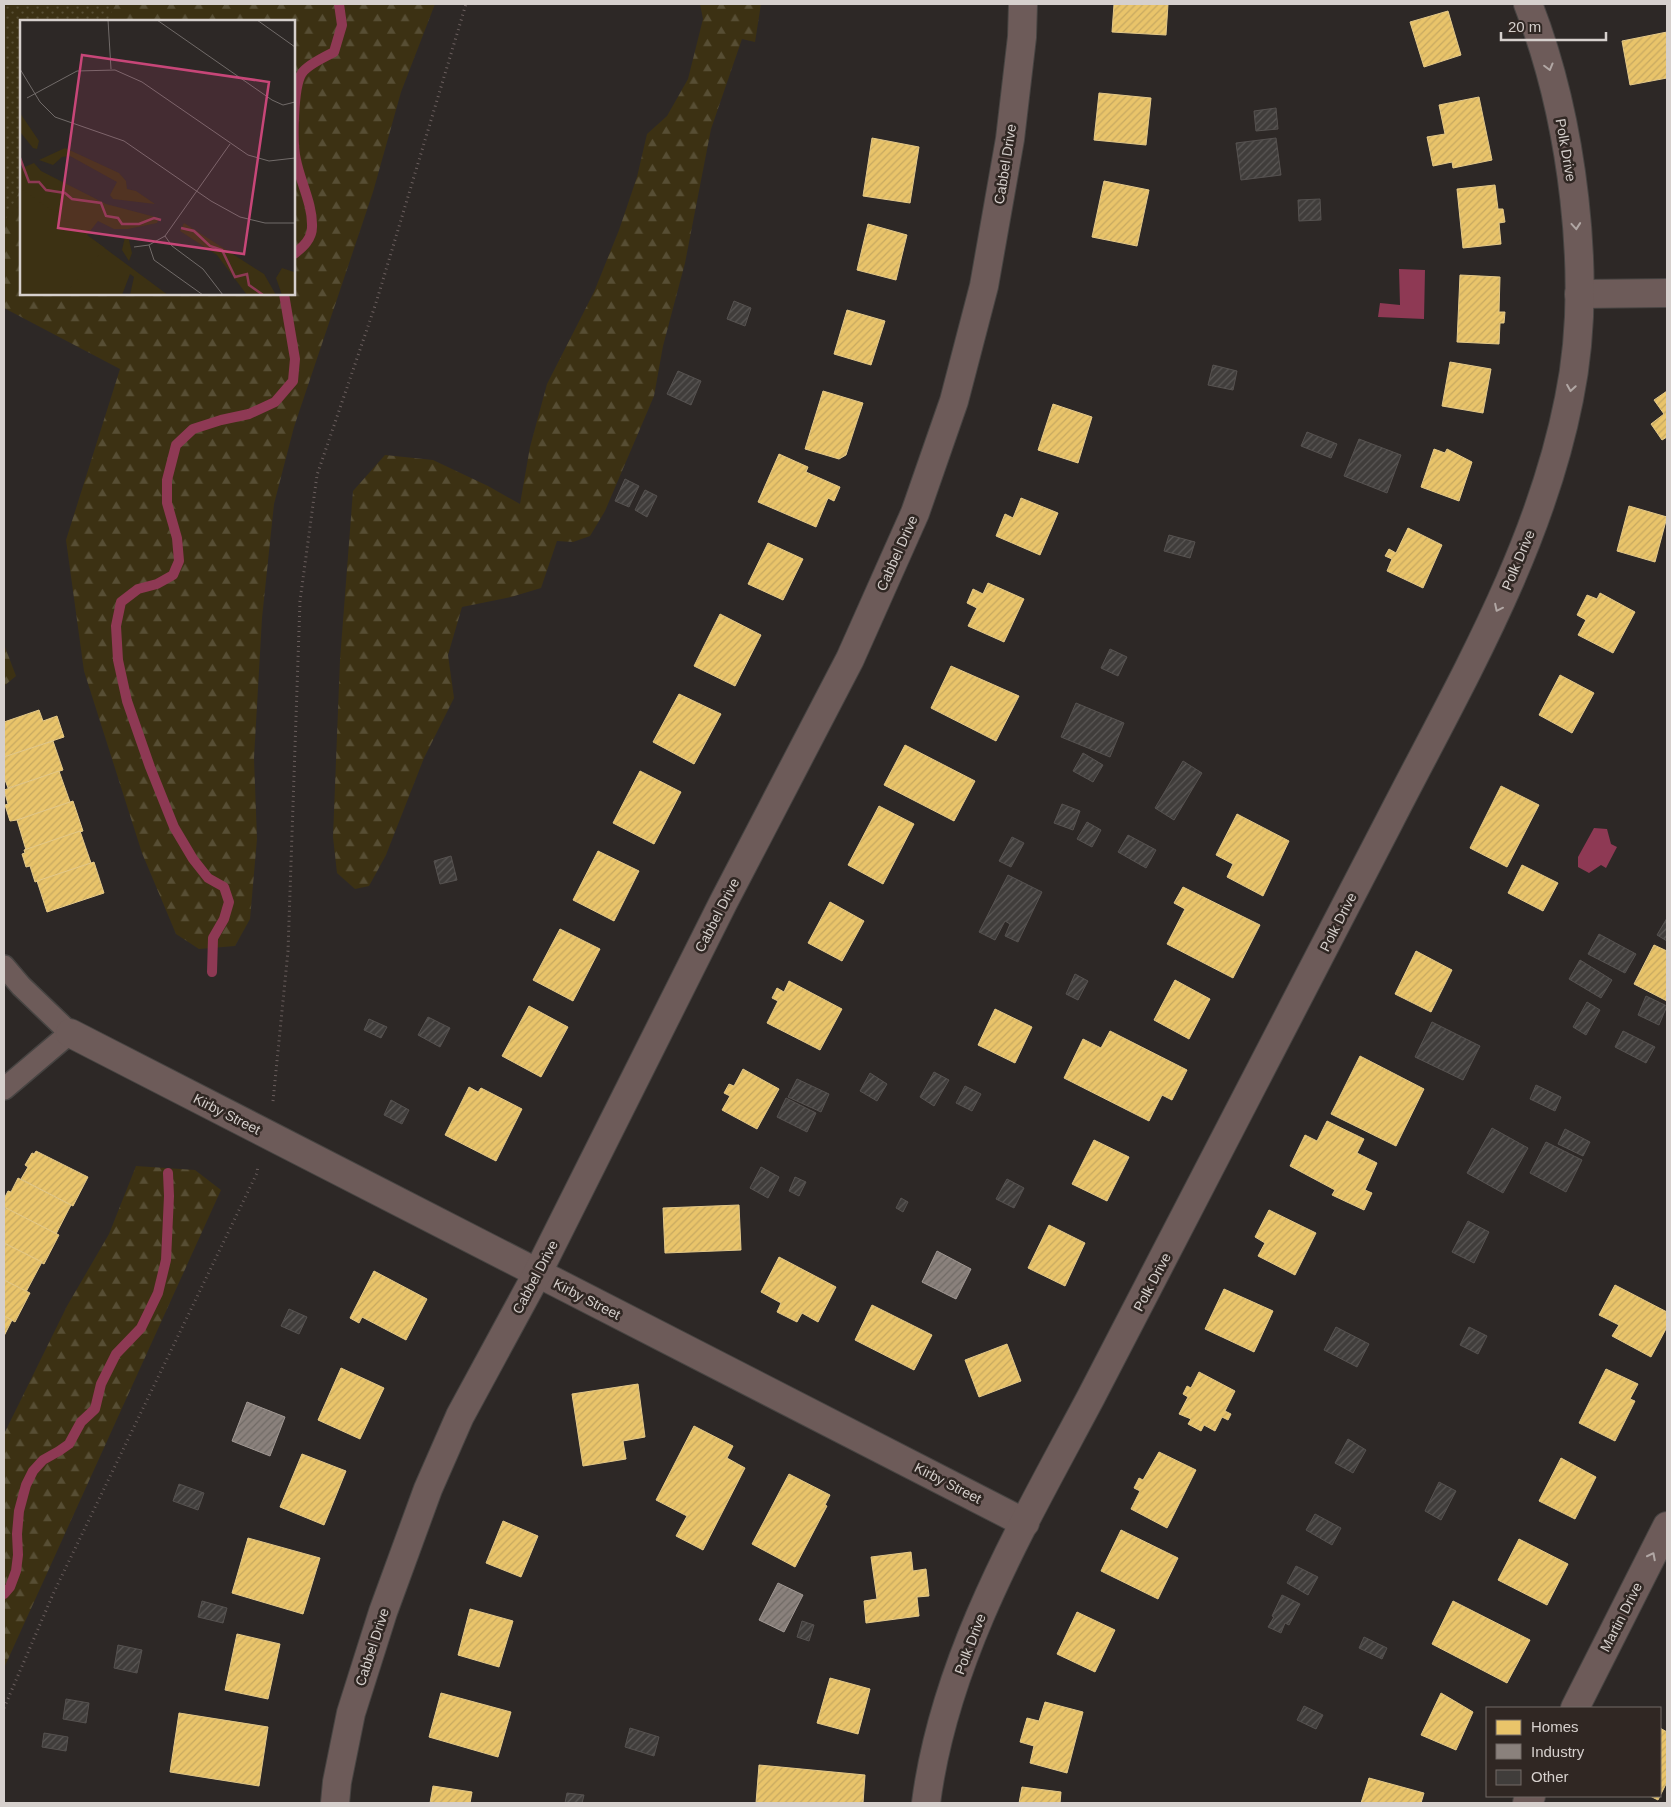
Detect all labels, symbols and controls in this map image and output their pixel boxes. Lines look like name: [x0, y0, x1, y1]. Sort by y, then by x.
scale bar: [1501, 10, 1606, 42]
text: 20 m: [1508, 18, 1541, 35]
inset map: [20, 20, 295, 295]
one-way arrow: [1543, 62, 1553, 70]
street label: Polk Drive: [1553, 117, 1579, 183]
street label: Cabbel Drive: [991, 123, 1019, 205]
one-way arrow: [1570, 223, 1581, 231]
one-way arrow: [1567, 384, 1577, 393]
street label: Cabbel Drive: [873, 513, 921, 593]
street label: Polk Drive: [1498, 527, 1538, 592]
one-way arrow: [1494, 603, 1504, 612]
street label: Cabbel Drive: [691, 875, 743, 955]
street label: Polk Drive: [1316, 890, 1360, 954]
street label: Kirby Street: [191, 1090, 263, 1138]
street label: Cabbel Drive: [509, 1237, 561, 1316]
street label: Polk Drive: [1130, 1250, 1174, 1314]
street label: Kirby Street: [551, 1275, 623, 1323]
street label: Kirby Street: [912, 1459, 984, 1507]
one-way arrow: [1646, 1552, 1656, 1561]
street label: Martin Drive: [1597, 1580, 1645, 1654]
street label: Cabbel Drive: [352, 1606, 392, 1688]
street label: Polk Drive: [951, 1611, 989, 1677]
legend: [1486, 1707, 1661, 1797]
text: Homes: [1531, 1718, 1579, 1735]
text: Industry: [1531, 1743, 1585, 1760]
text: Other: [1531, 1768, 1569, 1785]

